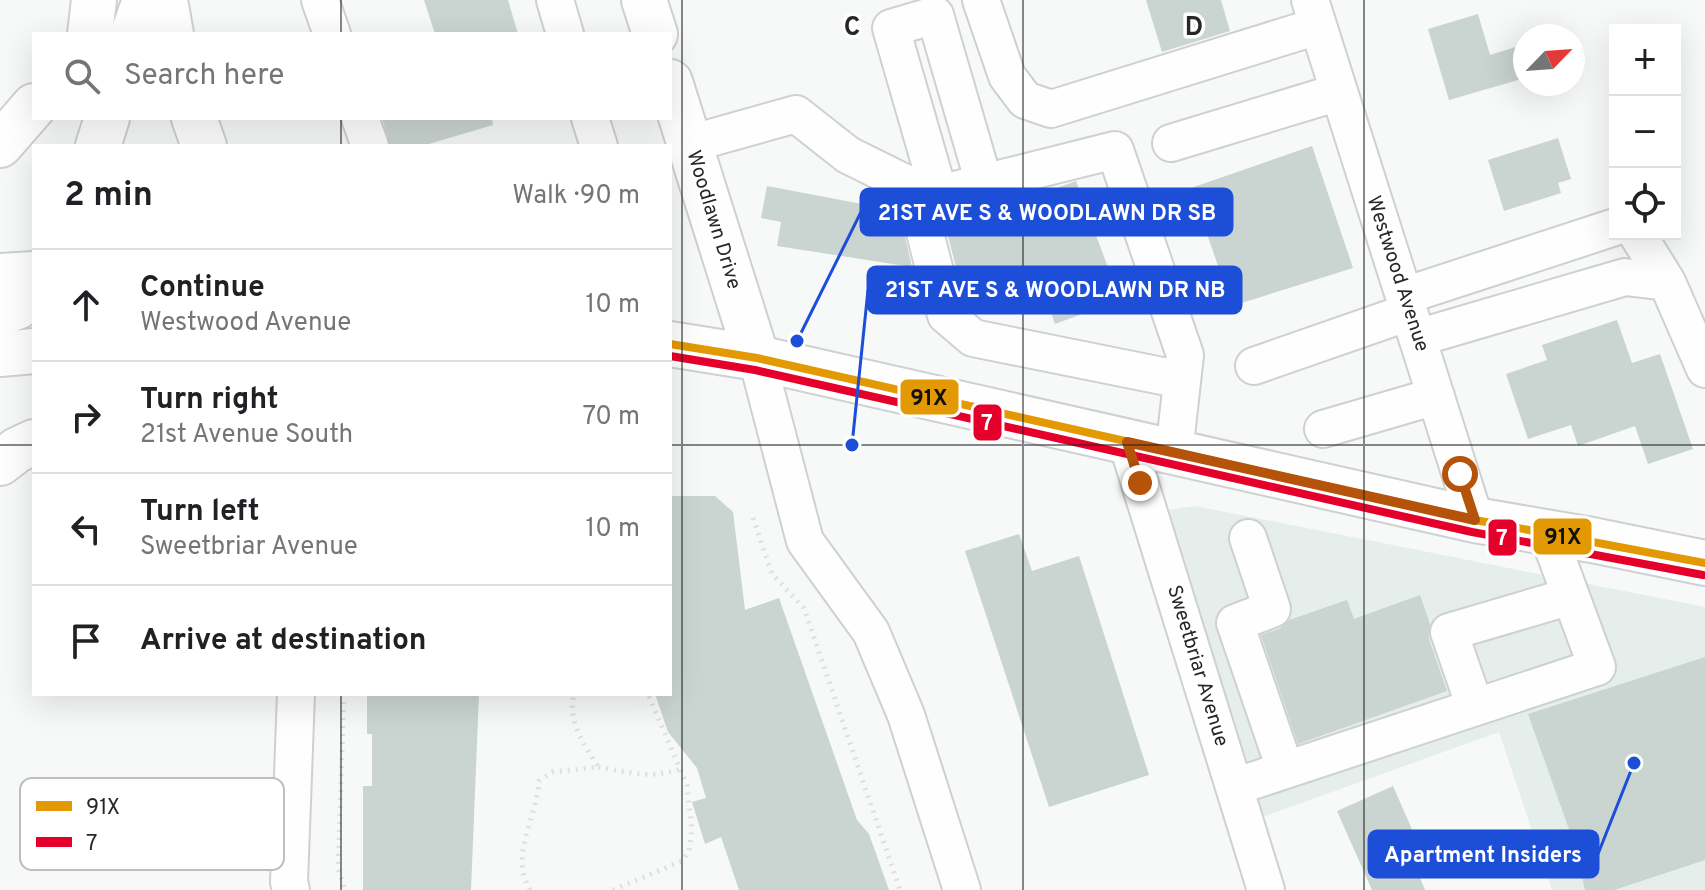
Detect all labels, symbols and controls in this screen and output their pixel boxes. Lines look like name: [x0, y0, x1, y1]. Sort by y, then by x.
text: C: [844, 12, 860, 45]
text: D: [1185, 12, 1203, 45]
north arrow: [1513, 24, 1585, 96]
map controls: [1609, 24, 1681, 240]
button: +: [1609, 24, 1681, 96]
search box: [32, 32, 672, 120]
icon: search: [60, 54, 104, 98]
text: Search here: [124, 58, 284, 95]
button: −: [1609, 96, 1681, 168]
street label: Woodlawn Drive: [680, 147, 746, 293]
button: locate: [1609, 168, 1681, 240]
text: 2 min: [64, 175, 153, 218]
text: Walk · 90 m: [512, 180, 640, 213]
callout: 21ST AVE S & WOODLAWN DR SB: [861, 189, 1232, 235]
street label: Westwood Avenue: [1360, 193, 1434, 355]
text: 21ST AVE S & WOODLAWN DR SB: [878, 201, 1216, 228]
callout: 21ST AVE S & WOODLAWN DR NB: [868, 267, 1241, 313]
text: Continue: [140, 270, 265, 307]
text: 21ST AVE S & WOODLAWN DR NB: [885, 278, 1225, 305]
icon: ahead: [64, 283, 108, 327]
text: 10 m: [585, 289, 640, 322]
text: Westwood Avenue: [140, 307, 351, 340]
line badge: 91X: [899, 378, 960, 416]
text: Turn right: [140, 382, 278, 419]
text: 91X: [910, 386, 948, 413]
icon: right: [64, 395, 108, 439]
text: 70 m: [582, 401, 640, 434]
line badge: 7: [972, 403, 1003, 442]
text: 7: [981, 411, 993, 438]
text: 21st Avenue South: [140, 419, 353, 452]
route start: [1442, 456, 1478, 492]
route end: [1122, 465, 1158, 501]
text: Turn left: [140, 494, 260, 531]
icon: left: [64, 507, 108, 551]
text: 10 m: [585, 513, 640, 546]
line badge: 91X: [1532, 517, 1593, 556]
line badge: 7: [1487, 518, 1518, 557]
text: 91X: [1544, 525, 1582, 552]
text: 7: [1496, 526, 1508, 553]
text: Sweetbriar Avenue: [140, 531, 358, 564]
street label: Sweetbriar Avenue: [1160, 582, 1234, 750]
icon: arrive: [64, 619, 108, 663]
text: Arrive at destination: [140, 623, 426, 660]
legend: [20, 778, 284, 870]
text: 91X: [86, 795, 120, 822]
text: 7: [86, 831, 97, 858]
callout: Apartment Insiders: [1369, 831, 1598, 877]
text: Apartment Insiders: [1384, 843, 1582, 870]

